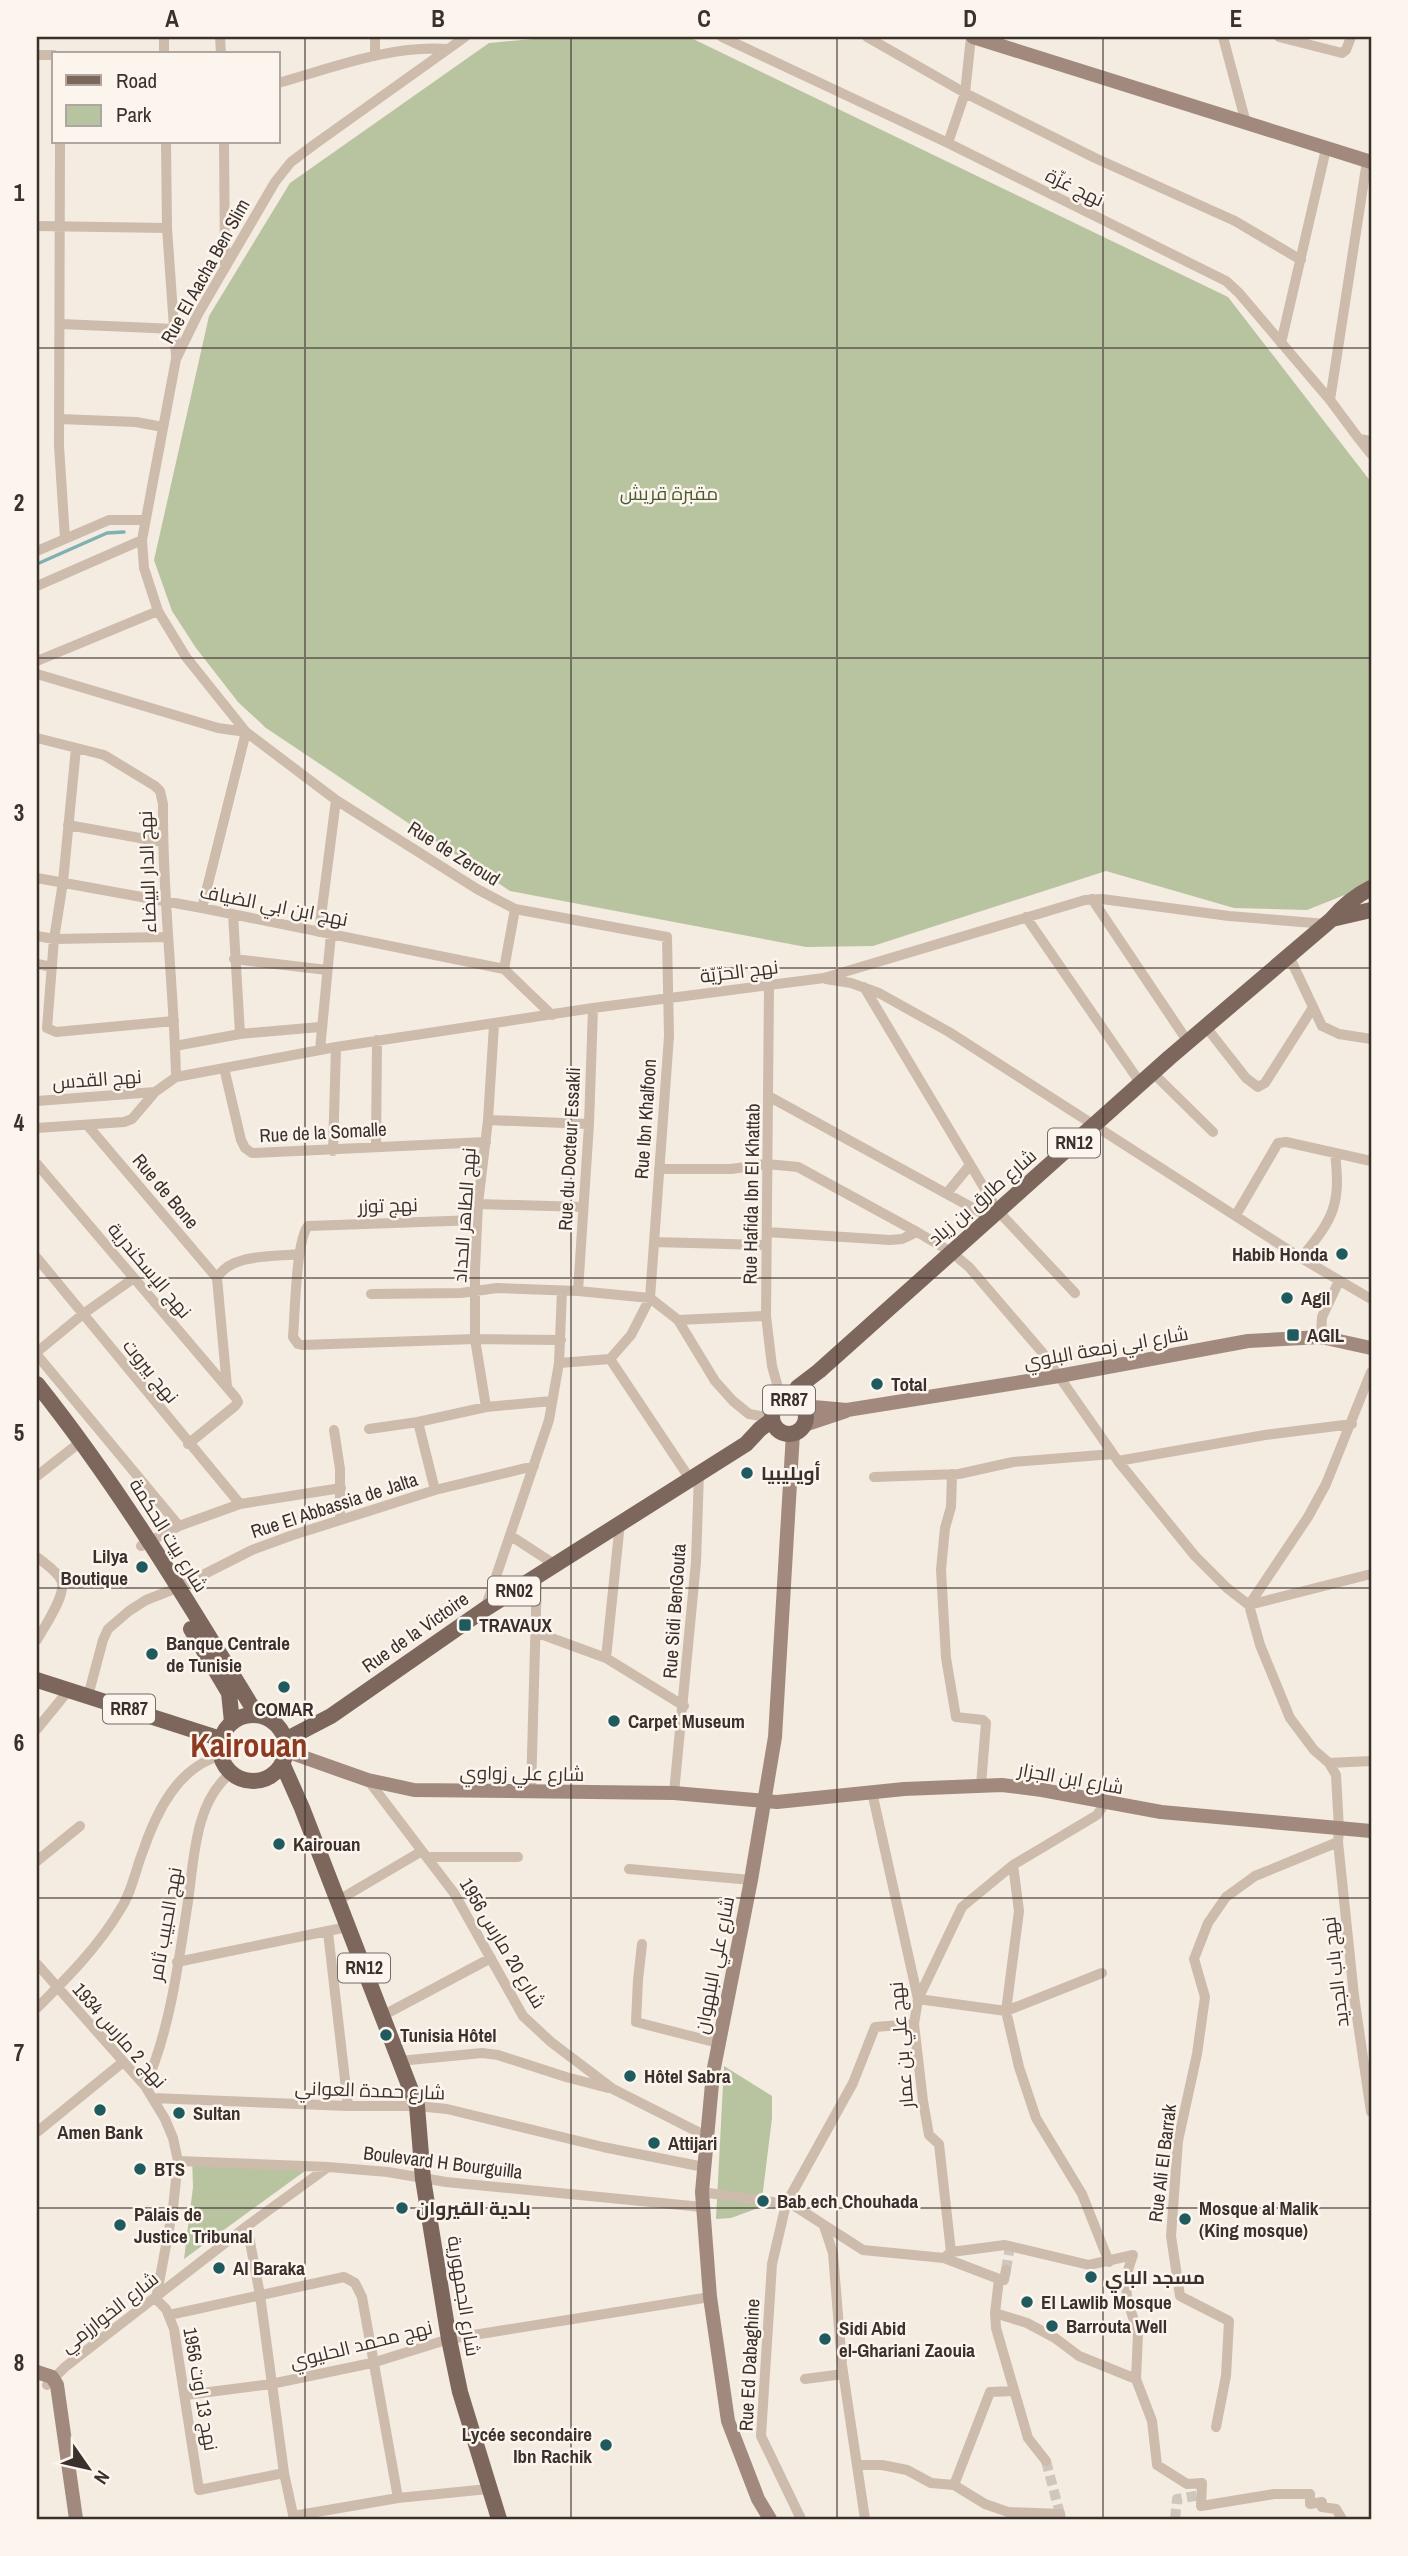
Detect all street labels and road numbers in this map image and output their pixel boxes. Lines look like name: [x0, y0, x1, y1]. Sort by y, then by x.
street label: نهج غزّة: [1041, 162, 1109, 213]
street label: Rue El Aacha Ben Slim: [154, 194, 256, 348]
street label: نهج الدار البيضاء: [132, 810, 163, 934]
street label: Rue de Zeroud: [403, 814, 505, 892]
street label: نهج ابن ابي الضياف: [197, 878, 350, 934]
street label: نهج الحرّيّة: [698, 953, 780, 990]
street label: Rue Ibn Khalfoon: [628, 1058, 662, 1180]
street label: نهج القدس: [51, 1063, 143, 1096]
street label: Rue du Docteur Essakli: [552, 1067, 586, 1231]
street label: Rue Hafida Ibn El Khattab: [736, 1103, 766, 1285]
street label: Rue de la Somalle: [259, 1116, 387, 1148]
road number: RN12: [1048, 1128, 1100, 1158]
street label: شارع طارق بن زياد: [922, 1143, 1042, 1252]
street label: نهج الطاهر الحداد: [446, 1147, 483, 1284]
street label: Rue de Bone: [127, 1148, 205, 1234]
street label: نهج توزر: [357, 1191, 418, 1220]
street label: نهج الإسكندرية: [101, 1217, 198, 1324]
street label: شارع ابي زمعة البلوي: [1022, 1320, 1191, 1376]
street label: نهج بيروت: [116, 1333, 185, 1409]
road number: RR87: [763, 1386, 815, 1414]
street label: Rue El Abbassia de Jalta: [247, 1466, 421, 1544]
street label: شارع بيت الحكمة: [123, 1473, 214, 1597]
street label: Rue Sidi BenGouta: [656, 1542, 692, 1679]
road number: RN02: [488, 1576, 540, 1606]
street label: Rue de la Victoire: [357, 1586, 473, 1678]
road number: RR87: [103, 1694, 155, 1724]
street label: شارع ابن الجزار: [1015, 1756, 1126, 1801]
street label: شارع علي زواوي: [459, 1759, 584, 1789]
street label: نهج الحبيب ثامر: [142, 1865, 189, 1984]
street label: شارع 20 مارس 1956: [453, 1873, 552, 2013]
street label: شارع علي البلهوان: [688, 1894, 742, 2036]
street label: نهج باب الجديد: [1315, 1915, 1356, 2029]
road number: RN12: [338, 1954, 390, 1982]
street label: نهج 2 مارس 1934: [66, 1977, 173, 2094]
street label: نهج علي بن عمار: [883, 1981, 922, 2110]
street label: شارع حمدة العواني: [294, 2074, 446, 2108]
street label: Rue Ali El Barrak: [1142, 2102, 1182, 2223]
street label: Boulevard H Bourguilla: [362, 2139, 524, 2185]
street label: شارع الجمهورية: [441, 2234, 486, 2358]
street label: شارع الخوارزمي: [54, 2265, 165, 2360]
street label: Rue Ed Dabaghine: [733, 2298, 765, 2432]
street label: نهج محمد الحليوي: [287, 2314, 435, 2376]
street label: نهج 13 اوت 1956: [176, 2325, 225, 2453]

